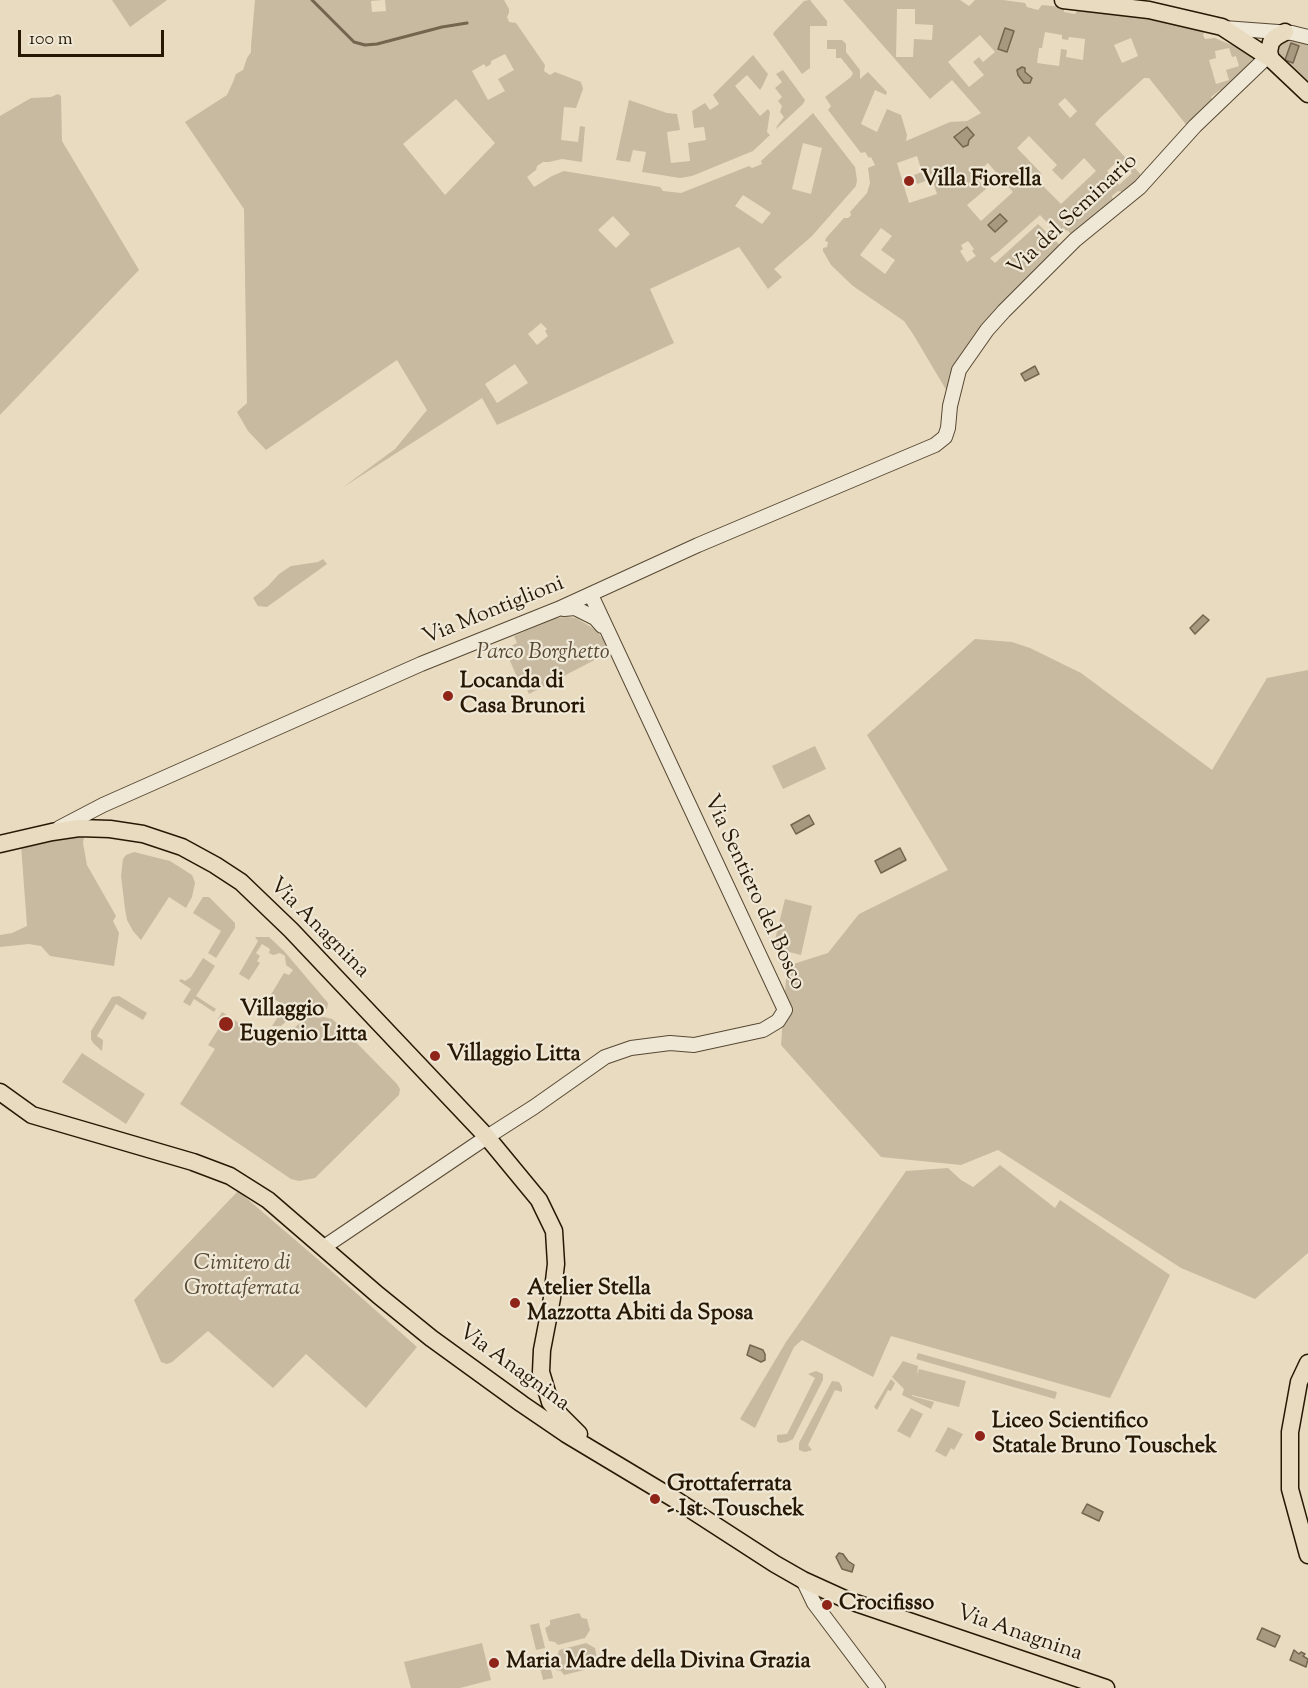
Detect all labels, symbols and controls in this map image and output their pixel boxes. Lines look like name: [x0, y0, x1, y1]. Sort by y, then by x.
scale bar: [21, 18, 166, 56]
text: 100 m: [29, 27, 73, 53]
street label: Via del Seminario: [1004, 149, 1144, 283]
place label: Villa Fiorella: [921, 168, 1042, 194]
marker: Villa Fiorella: [902, 174, 916, 188]
street label: Via Montiglioni: [419, 572, 569, 652]
park label: Parco Borghetto: [476, 641, 610, 667]
place label: Locanda di Casa Brunori: [460, 670, 585, 722]
marker: Locanda di Casa Brunori: [441, 689, 455, 703]
street label: Via Sentiero del Bosco: [696, 791, 810, 995]
street label: Via Anagnina: [262, 873, 374, 985]
place label: Villaggio Eugenio Litta: [240, 998, 367, 1050]
marker: Villaggio Eugenio Litta: [217, 1015, 235, 1033]
place label: Villaggio Litta: [447, 1043, 581, 1069]
marker: Villaggio Litta: [428, 1049, 442, 1063]
park label: Cimitero di Grottaferrata: [184, 1252, 300, 1304]
place label: Atelier Stella Mazzotta Abiti da Sposa: [527, 1277, 753, 1328]
marker: Atelier Stella Mazzotta Abiti da Sposa: [508, 1296, 522, 1310]
street label: Via Anagnina: [452, 1320, 574, 1418]
place label: Liceo Scientifico Statale Bruno Touschek: [992, 1410, 1217, 1462]
marker: Liceo Scientifico Statale Bruno Touschek: [973, 1429, 987, 1443]
place label: Grottaferrata - Ist. Touschek: [667, 1473, 804, 1524]
marker: Grottaferrata - Ist. Touschek: [648, 1492, 662, 1506]
place label: Crocifisso: [839, 1592, 934, 1618]
marker: Crocifisso: [820, 1598, 834, 1612]
street label: Via Anagnina: [953, 1601, 1085, 1669]
place label: Maria Madre della Divina Grazia: [506, 1650, 811, 1676]
marker: Maria Madre della Divina Grazia: [487, 1656, 501, 1670]

